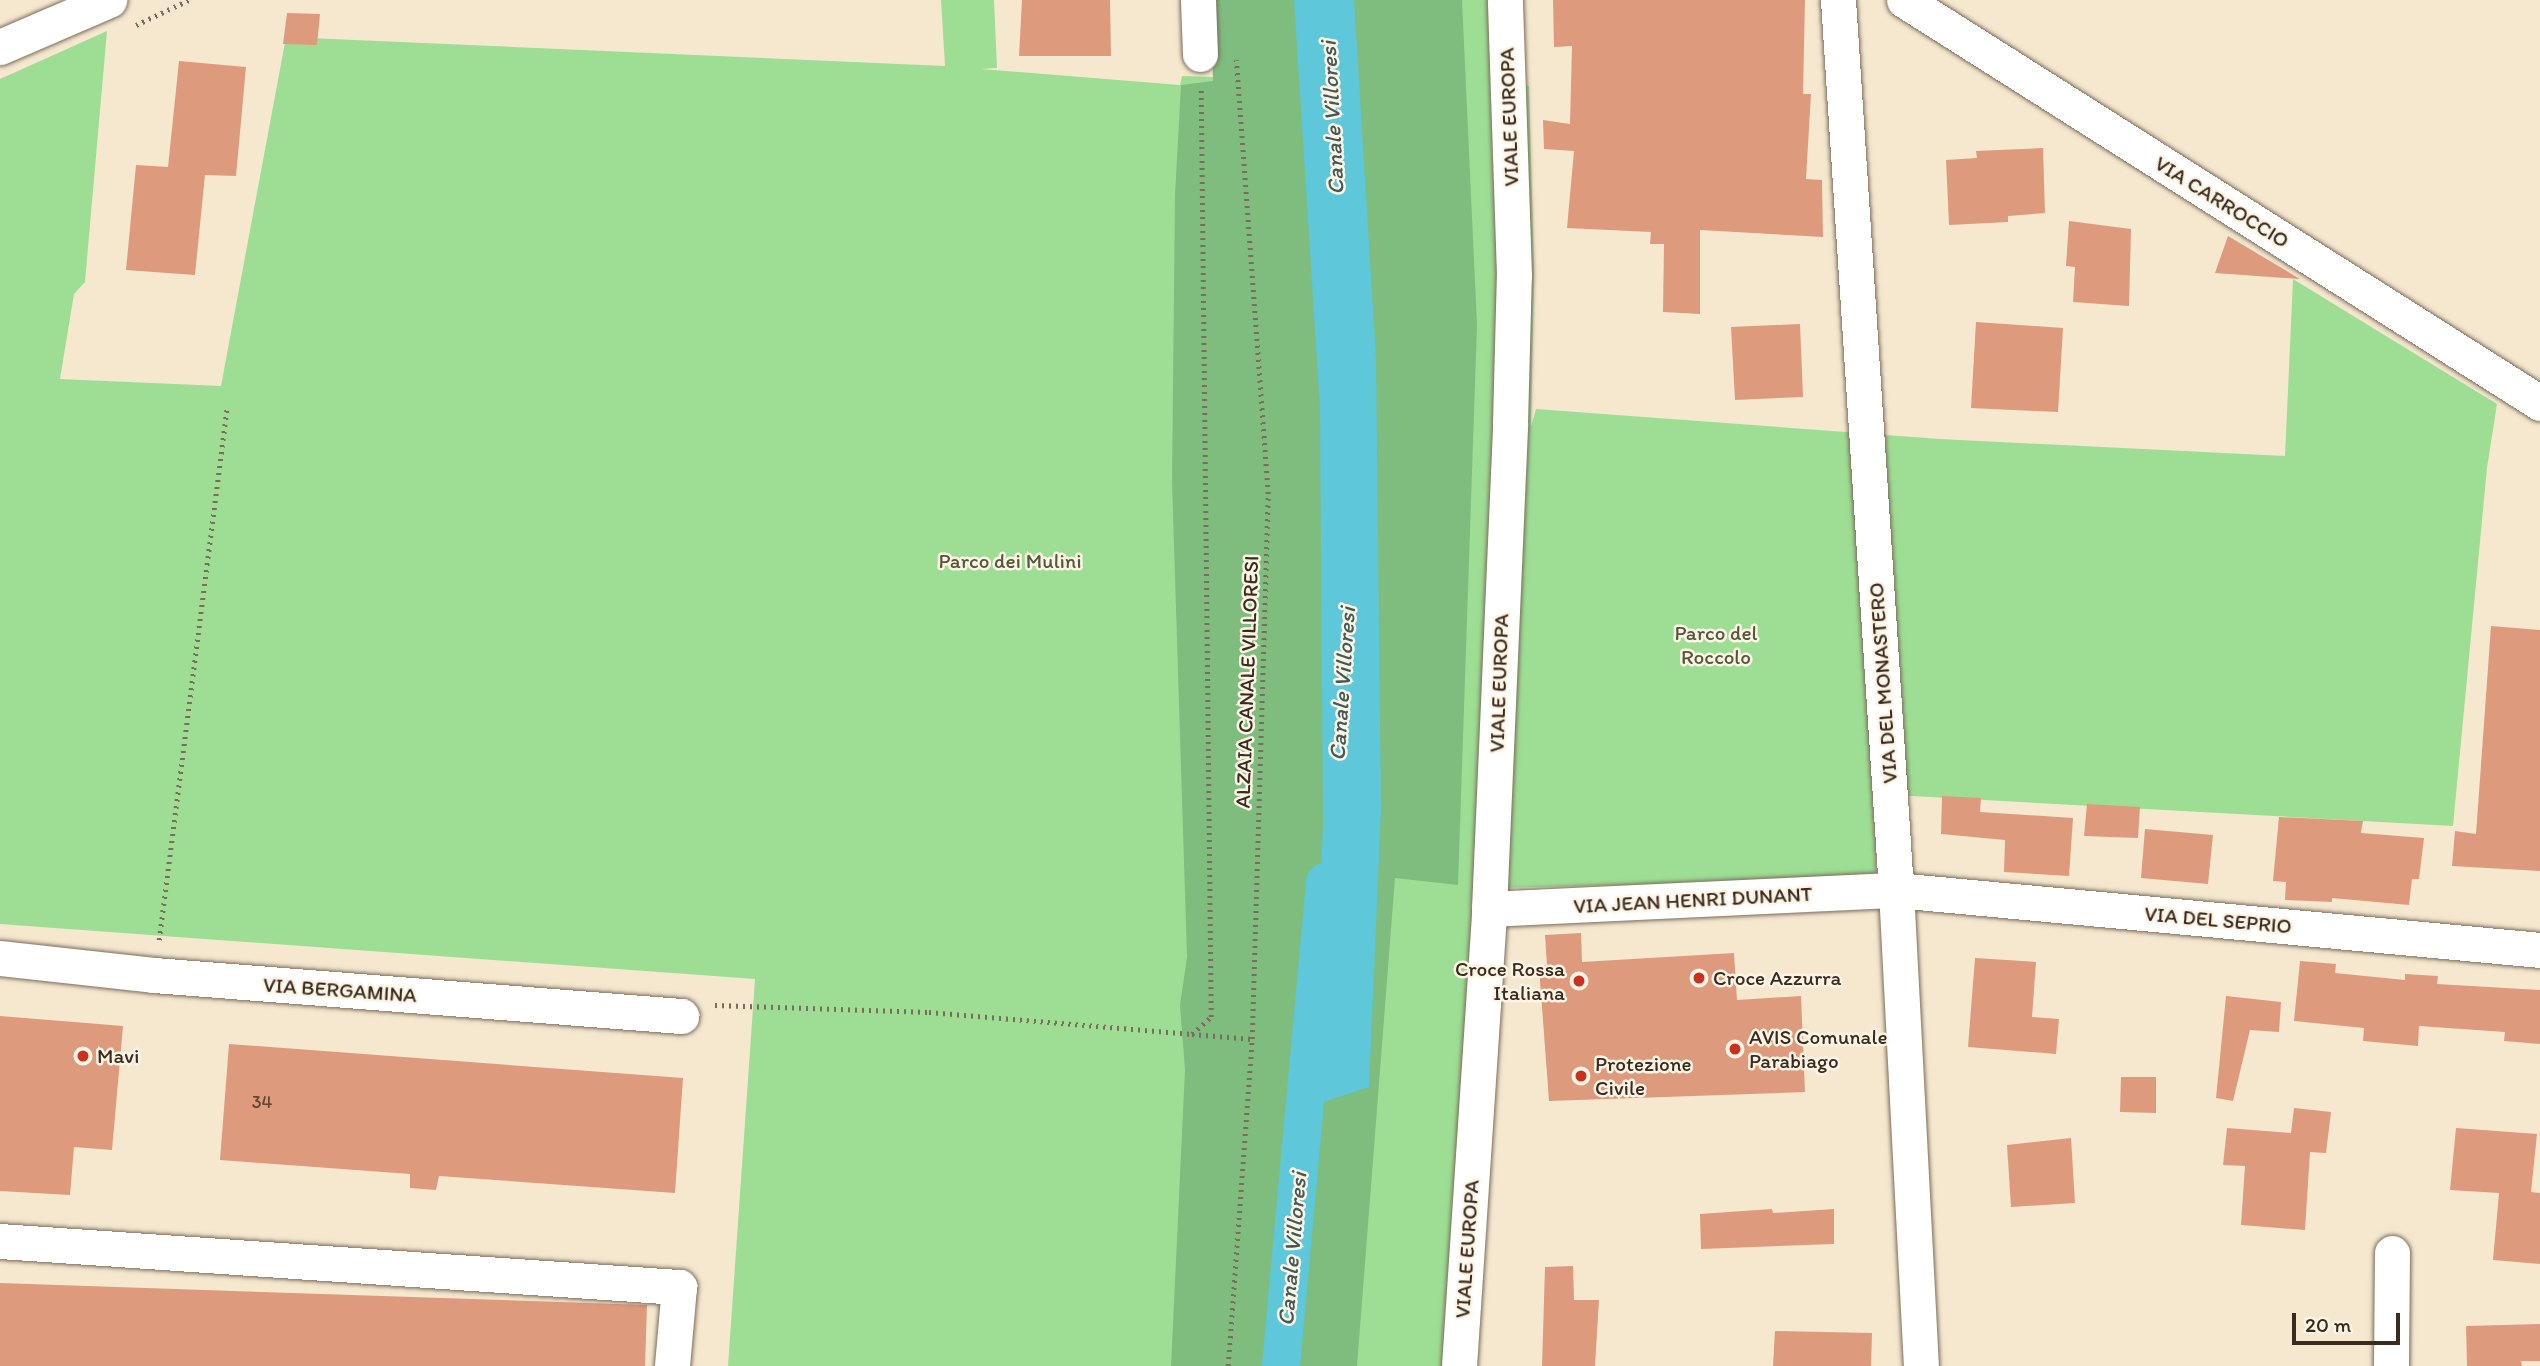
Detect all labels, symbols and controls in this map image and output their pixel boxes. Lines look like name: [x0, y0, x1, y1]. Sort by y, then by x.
water label: Canale Villoresi: [1314, 40, 1350, 196]
street label: VIALE EUROPA: [1494, 47, 1524, 187]
street label: VIA CARROCCIO: [2149, 150, 2295, 254]
park label: Parco dei Mulini: [938, 548, 1082, 574]
street label: ALZAIA CANALE VILLORESI: [1230, 553, 1264, 811]
street label: VIA DEL MONASTERO: [1863, 581, 1903, 785]
water label: Canale Villoresi: [1323, 606, 1361, 762]
street label: VIALE EUROPA: [1484, 613, 1514, 753]
park label: Parco del Roccolo: [1675, 620, 1757, 670]
street label: VIA JEAN HENRI DUNANT: [1574, 881, 1812, 919]
street label: VIA DEL SEPRIO: [2143, 901, 2293, 939]
place label: Croce Rossa Italiana: [1456, 956, 1565, 1006]
place label: Croce Azzurra: [1713, 965, 1841, 991]
marker: Croce Azzurra: [1691, 970, 1707, 986]
street label: VIA BERGAMINA: [261, 972, 419, 1008]
marker: Croce Rossa Italiana: [1571, 973, 1587, 989]
place label: AVIS Comunale Parabiago: [1749, 1024, 1887, 1074]
marker: AVIS Comunale Parabiago: [1727, 1041, 1743, 1057]
place label: Mavi: [97, 1043, 139, 1069]
marker: Mavi: [75, 1048, 91, 1064]
place label: Protezione Civile: [1595, 1051, 1692, 1101]
marker: Protezione Civile: [1573, 1068, 1589, 1084]
house number: 34: [252, 1091, 272, 1113]
water label: Canale Villoresi: [1272, 1171, 1312, 1327]
street label: VIALE EUROPA: [1450, 1179, 1484, 1319]
scale bar: [2295, 1300, 2404, 1344]
text: 20 m: [2305, 1312, 2351, 1337]

